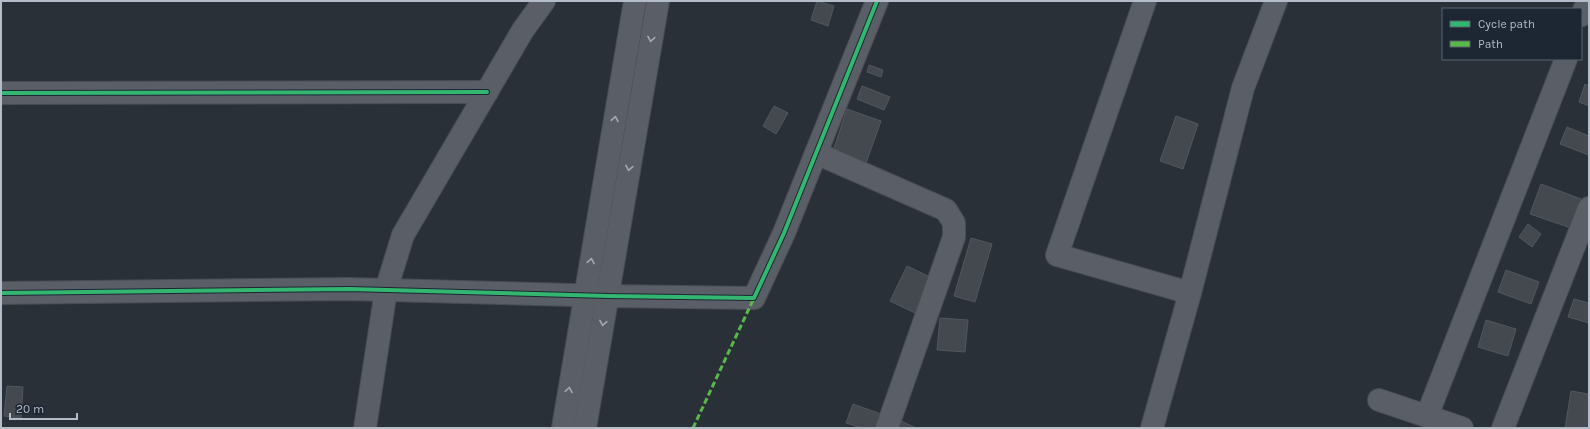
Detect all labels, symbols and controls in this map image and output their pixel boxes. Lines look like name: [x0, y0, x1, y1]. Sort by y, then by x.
legend: [1442, 8, 1582, 60]
text: Cycle path: [1478, 17, 1535, 31]
one-way arrow: [647, 36, 656, 43]
text: Path: [1478, 37, 1503, 51]
one-way arrow: [610, 116, 619, 123]
one-way arrow: [626, 165, 634, 171]
one-way arrow: [586, 258, 595, 264]
one-way arrow: [599, 320, 608, 326]
one-way arrow: [564, 386, 573, 393]
scale bar: [10, 395, 77, 421]
text: 20 m: [16, 402, 44, 416]

